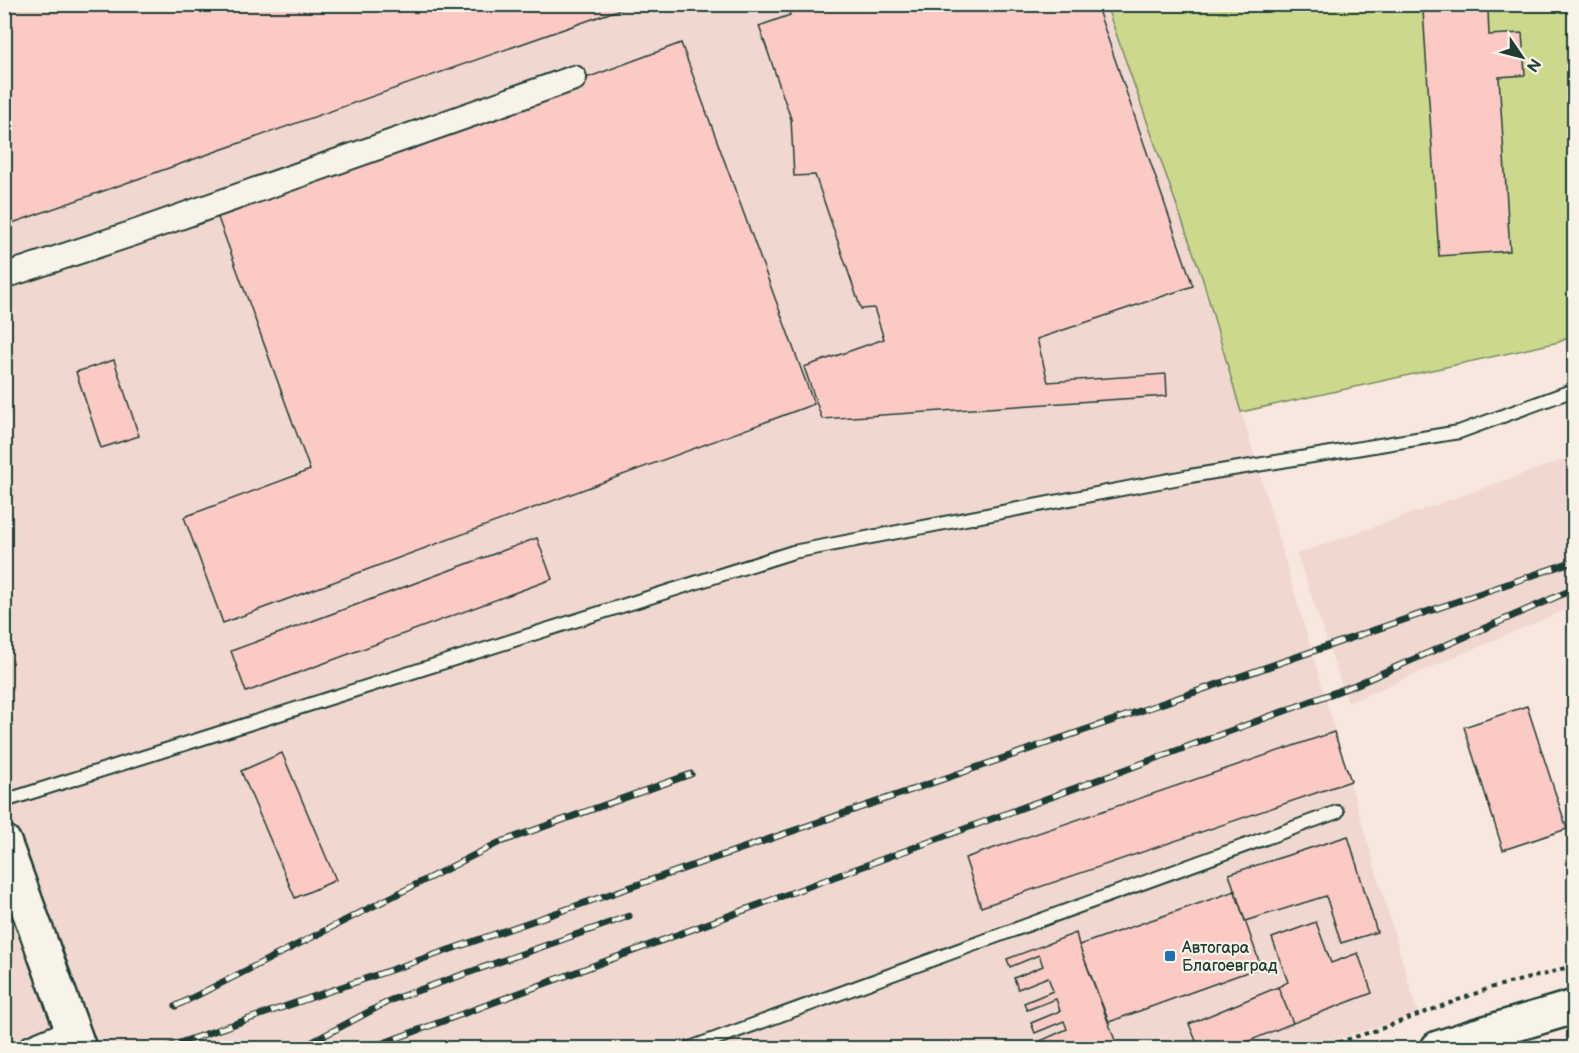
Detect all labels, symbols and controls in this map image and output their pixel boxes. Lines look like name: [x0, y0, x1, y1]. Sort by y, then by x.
north arrow: [1492, 27, 1552, 87]
text: N: [1522, 54, 1544, 75]
place label: Автогара Благоевград: [1181, 939, 1278, 976]
marker: Автогара Благоевград: [1163, 949, 1177, 963]

